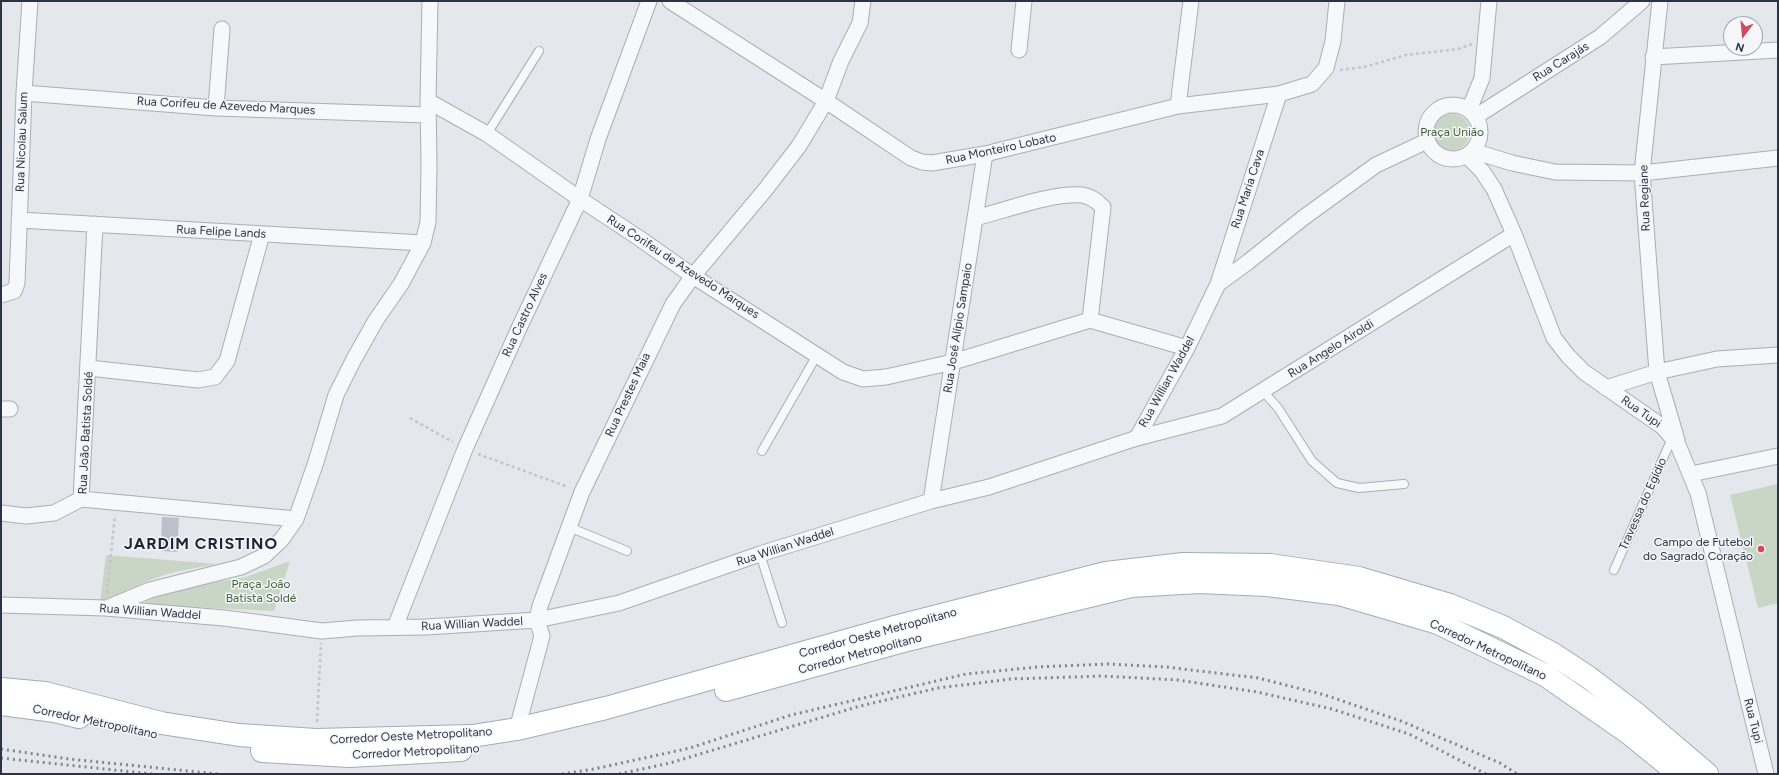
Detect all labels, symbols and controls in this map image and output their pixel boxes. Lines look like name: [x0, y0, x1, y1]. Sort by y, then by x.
north arrow: [1723, 16, 1763, 56]
street label: Rua Carajás: [1530, 39, 1592, 85]
text: N: [1734, 40, 1746, 54]
street label: Rua Nicolau Salum: [13, 92, 31, 192]
street label: Rua Corifeu de Azevedo Marques: [136, 94, 316, 118]
park label: Praça União: [1420, 125, 1484, 139]
street label: Rua Monteiro Lobato: [944, 130, 1058, 168]
street label: Rua Maria Cava: [1228, 148, 1268, 230]
street label: Rua Regiane: [1637, 164, 1653, 232]
street label: Rua Corifeu de Azevedo Marques: [604, 212, 762, 322]
street label: Rua Felipe Lands: [176, 222, 266, 242]
street label: Rua José Alípio Sampaio: [941, 262, 975, 394]
street label: Rua Castro Alves: [499, 271, 551, 359]
street label: Rua Angelo Airoldi: [1285, 317, 1377, 381]
street label: Rua Willian Waddel: [1136, 334, 1198, 430]
street label: Rua Prestes Maia: [602, 351, 654, 439]
street label: Rua João Batista Soldé: [76, 371, 96, 495]
street label: Rua Tupi: [1618, 393, 1664, 431]
street label: Travessa do Egídio: [1616, 456, 1670, 552]
street label: Rua Willian Waddel: [734, 524, 836, 570]
district label: JARDIM CRISTINO: [124, 534, 278, 554]
place label: Campo de Futebol do Sagrado Coração: [1643, 535, 1753, 563]
marker: Campo de Futebol do Sagrado Coração: [1756, 544, 1766, 554]
park label: Praça João Batista Soldé: [226, 577, 296, 605]
street label: Rua Willian Waddel: [99, 601, 201, 623]
street label: Corredor Oeste Metropolitano: [798, 605, 958, 661]
street label: Rua Willian Waddel: [421, 614, 523, 634]
street label: Corredor Metropolitano: [1427, 617, 1549, 683]
street label: Corredor Metropolitano: [797, 631, 923, 677]
street label: Rua Tupi: [1740, 697, 1766, 745]
street label: Corredor Metropolitano: [31, 702, 159, 742]
street label: Corredor Oeste Metropolitano: [329, 725, 493, 747]
street label: Corredor Metropolitano: [352, 741, 480, 763]

